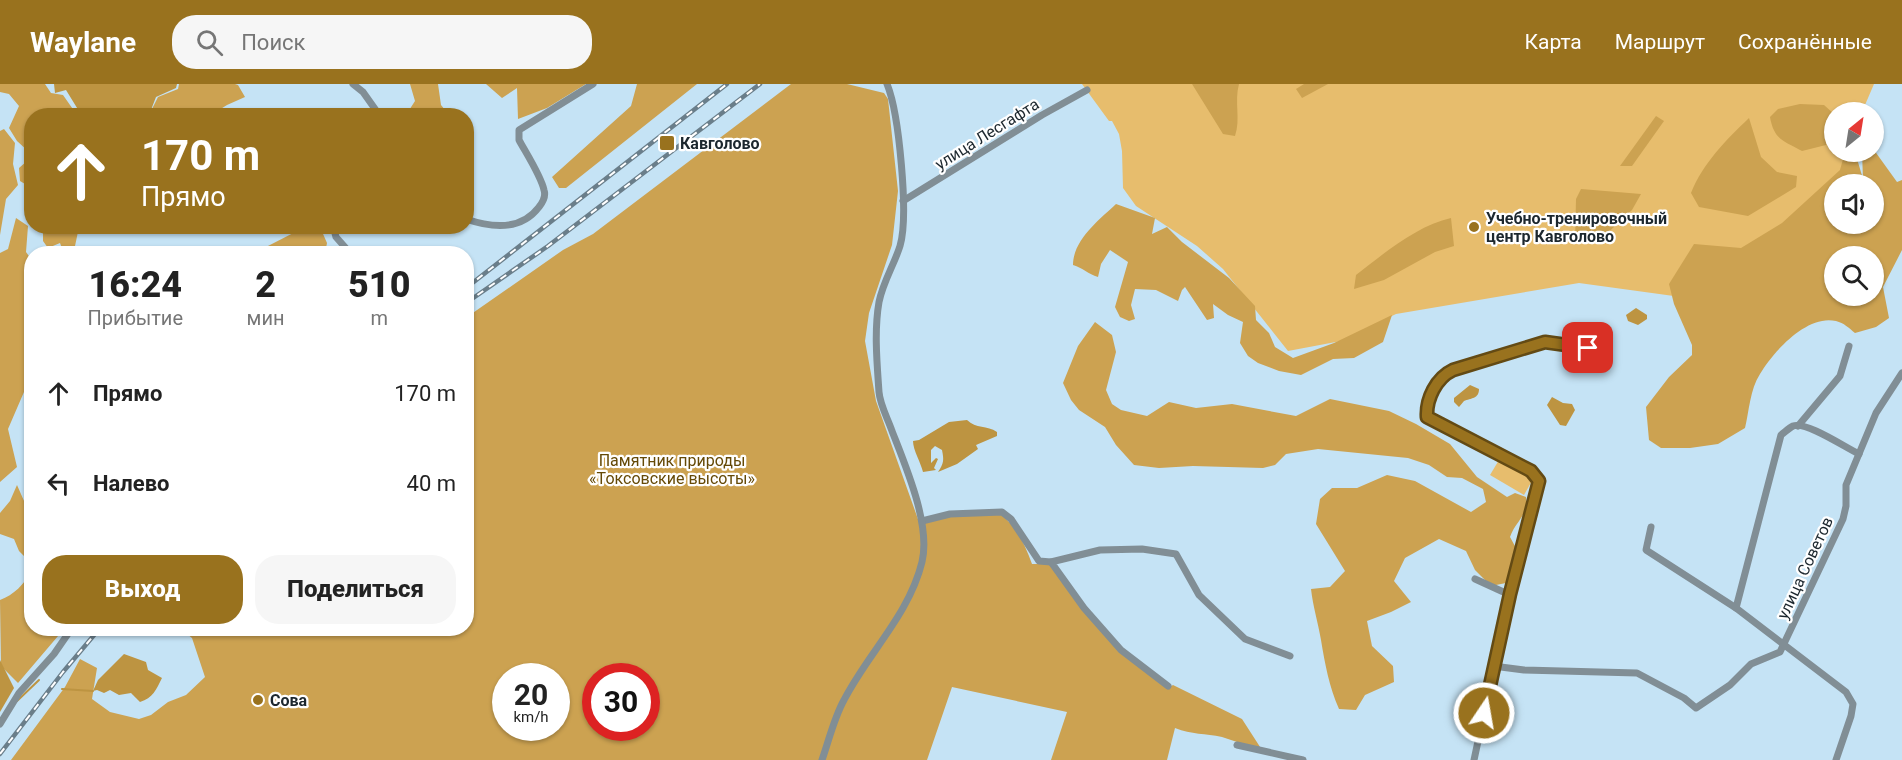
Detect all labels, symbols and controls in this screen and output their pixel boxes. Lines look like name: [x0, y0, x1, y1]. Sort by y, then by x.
search box: [172, 15, 592, 69]
text: Waylane: [30, 26, 136, 59]
icon: search: [193, 26, 226, 59]
text: Поиск: [241, 30, 306, 55]
text: Карта: [1525, 30, 1582, 54]
text: Маршрут: [1615, 30, 1705, 54]
text: Сохранённые: [1738, 30, 1872, 54]
street label: улица Лесгафта: [932, 94, 1042, 174]
north arrow: [1824, 102, 1884, 162]
map controls: [1824, 102, 1884, 306]
text: 170 m: [141, 131, 260, 180]
icon: ahead: [42, 132, 120, 210]
marker: Кавголово: [658, 134, 676, 152]
place label: Кавголово: [680, 134, 760, 153]
button: sound: [1824, 174, 1884, 234]
text: Прямо: [141, 181, 226, 213]
place label: Учебно-тренировочный центр Кавголово: [1486, 209, 1667, 246]
marker: Учебно-тренировочный центр Кавголово: [1467, 220, 1481, 234]
button: search: [1824, 246, 1884, 306]
text: 16:24: [89, 264, 182, 306]
text: 2: [255, 264, 276, 306]
text: 510: [348, 264, 410, 306]
text: Прибытие: [88, 306, 183, 330]
text: мин: [247, 306, 285, 330]
text: m: [370, 306, 388, 330]
pin: [1562, 322, 1613, 373]
icon: arrive: [1571, 331, 1604, 364]
icon: ahead: [42, 377, 75, 410]
text: Прямо: [93, 381, 162, 406]
text: 170 m: [394, 381, 456, 406]
park label: Памятник природы «Токсовские высоты»: [589, 451, 755, 488]
icon: left: [42, 467, 75, 500]
text: Налево: [93, 471, 170, 496]
text: 40 m: [407, 471, 456, 496]
street label: улица Советов: [1773, 514, 1837, 622]
button: Выход: [42, 555, 243, 624]
button: Поделиться: [255, 555, 456, 624]
speed limit sign: 30: [582, 663, 660, 741]
text: 20: [514, 677, 548, 712]
position arrow: [1452, 681, 1516, 745]
place label: Сова: [270, 691, 308, 710]
marker: Сова: [251, 693, 265, 707]
text: km/h: [513, 708, 549, 726]

